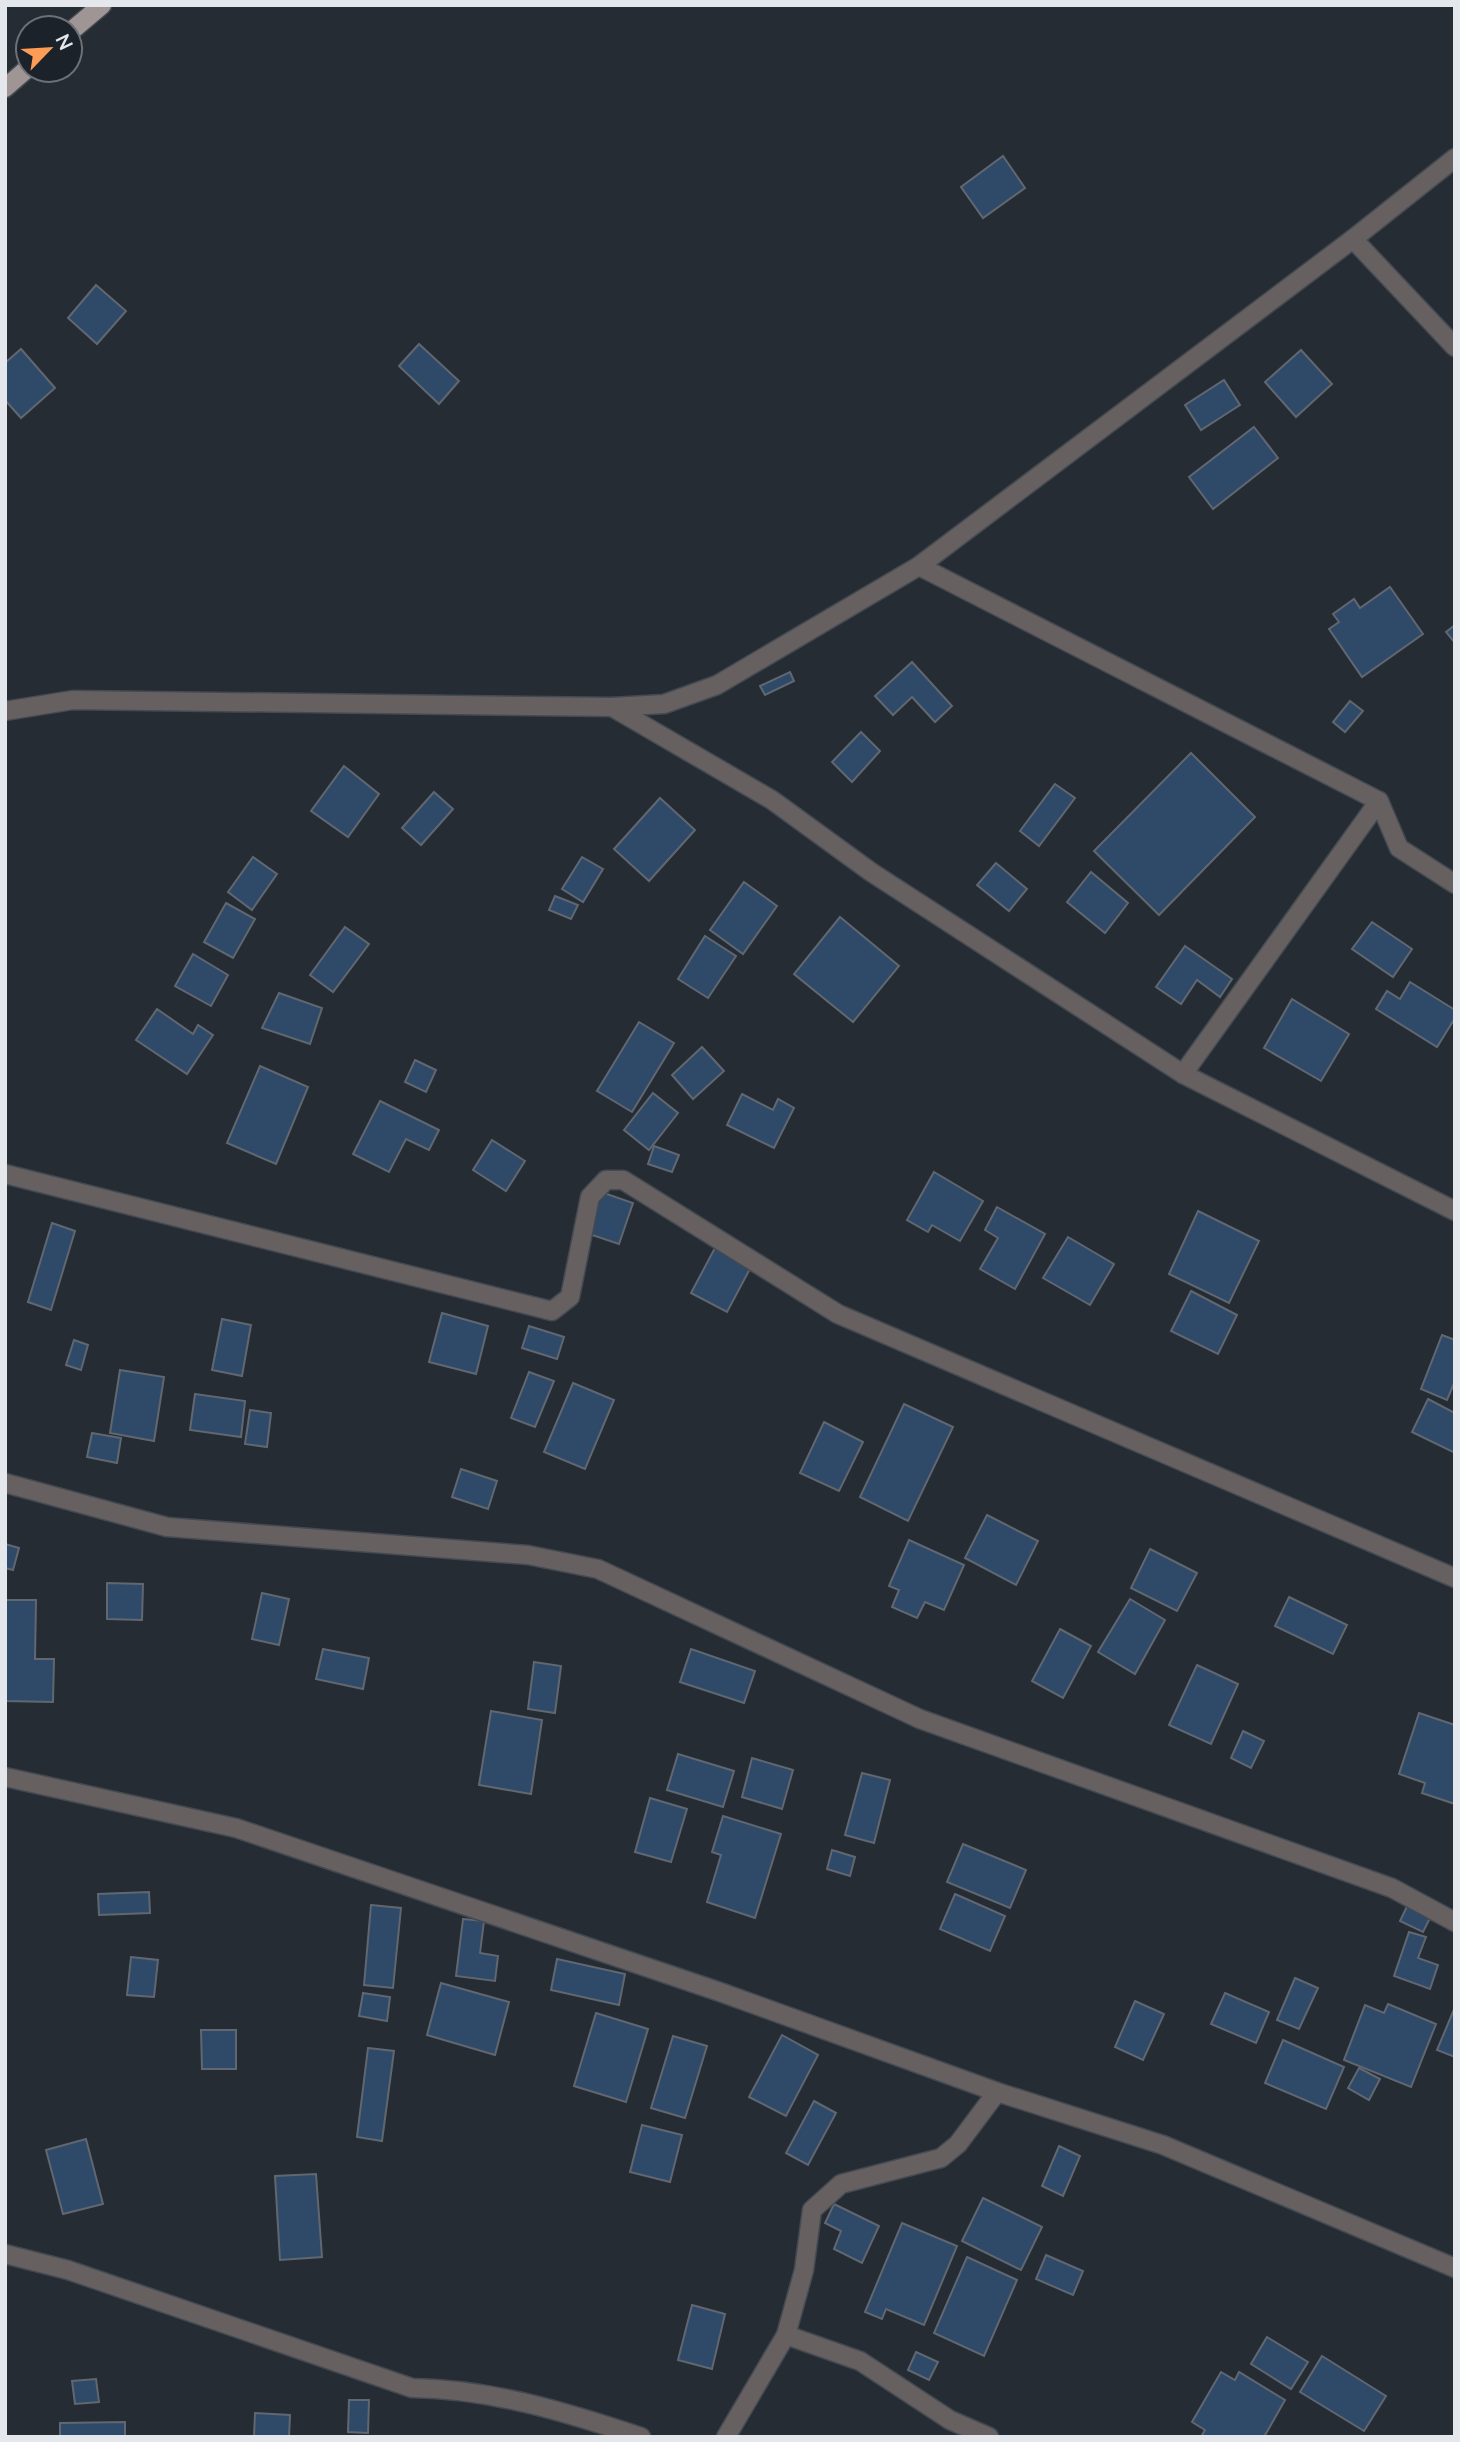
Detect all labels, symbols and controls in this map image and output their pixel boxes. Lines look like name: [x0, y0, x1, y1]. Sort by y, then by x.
north arrow: [14, 14, 84, 84]
text: N: [51, 30, 78, 53]

